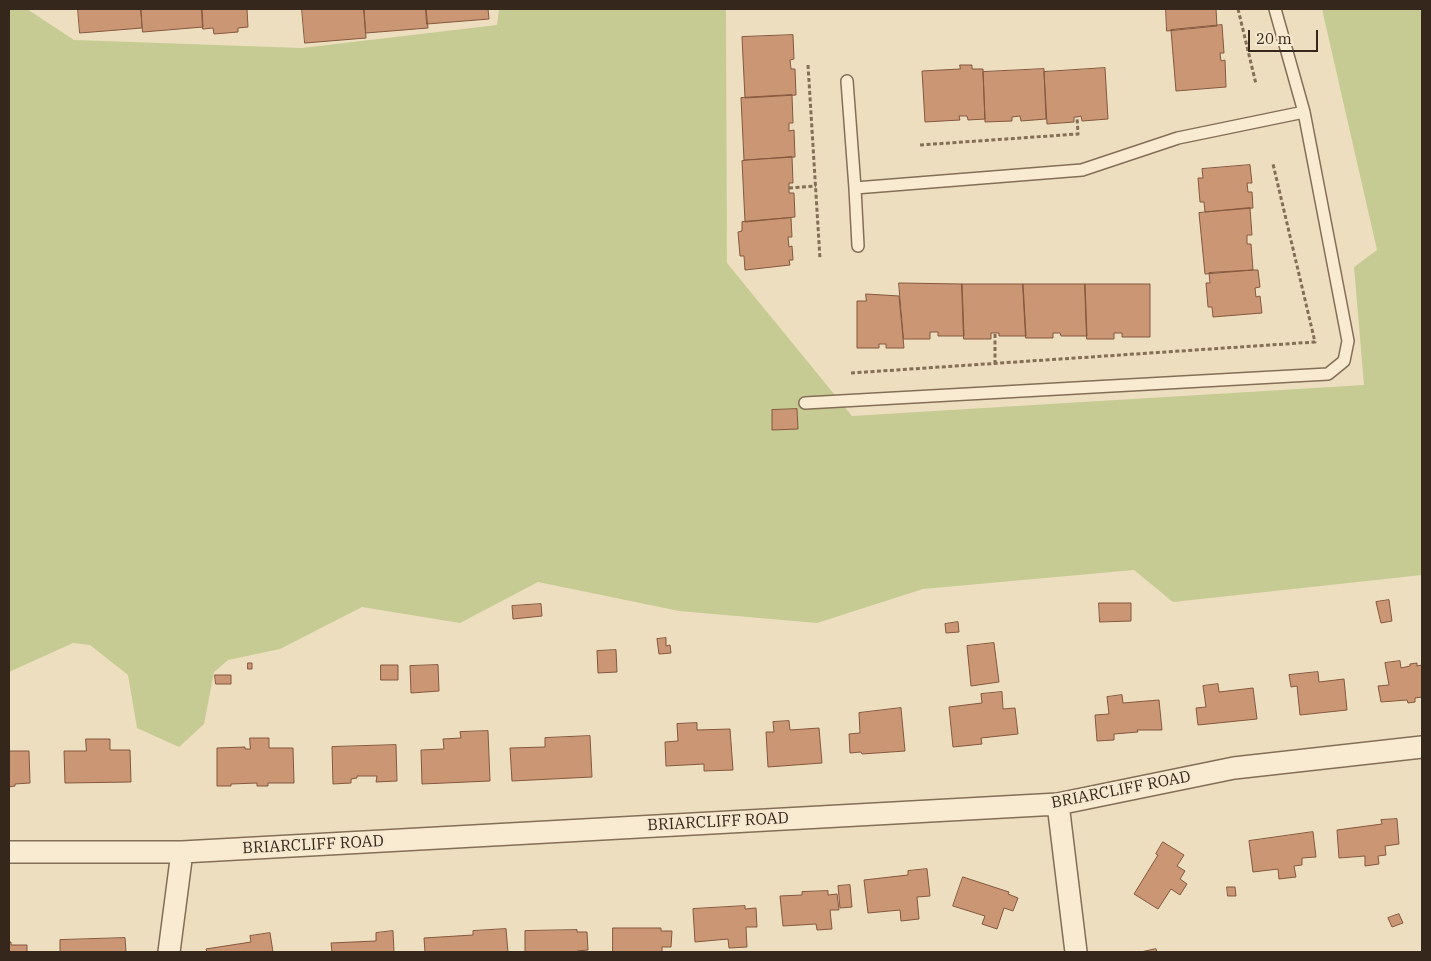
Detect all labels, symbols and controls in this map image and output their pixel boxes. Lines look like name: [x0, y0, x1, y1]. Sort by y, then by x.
scale bar: [1251, 20, 1321, 52]
text: 20 m: [1256, 29, 1292, 48]
street label: BRIARCLIFF ROAD: [1050, 767, 1192, 813]
street label: BRIARCLIFF ROAD: [647, 809, 789, 835]
street label: BRIARCLIFF ROAD: [242, 832, 384, 858]

